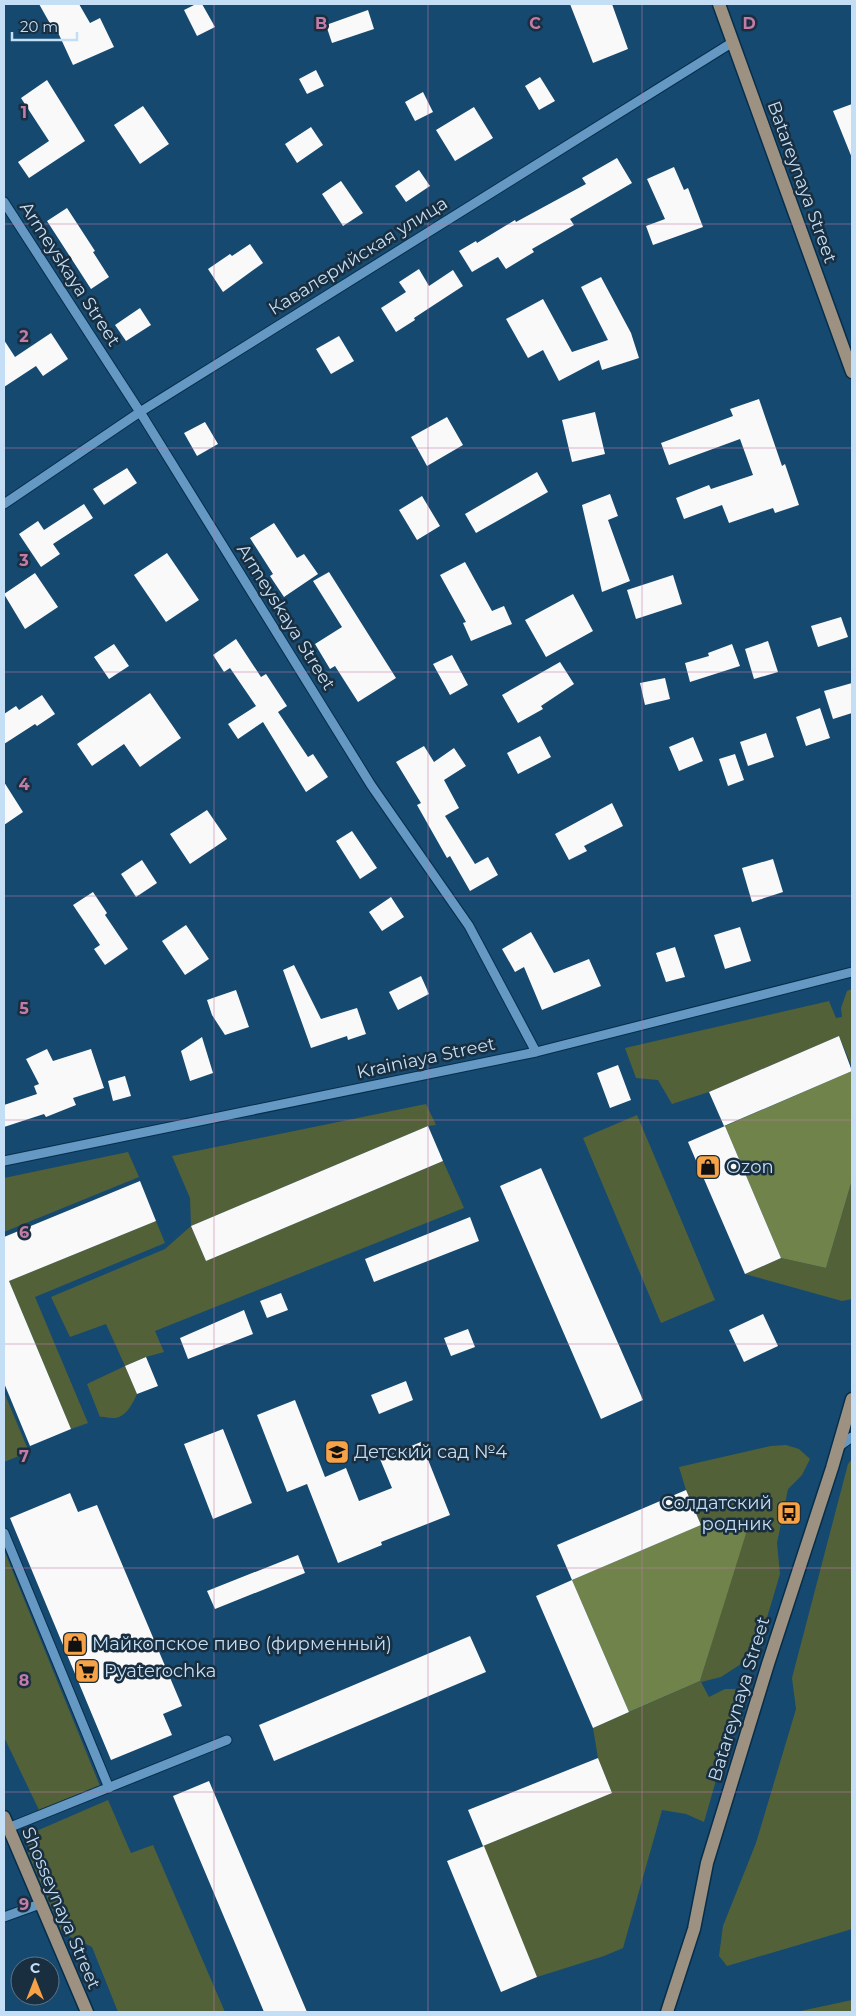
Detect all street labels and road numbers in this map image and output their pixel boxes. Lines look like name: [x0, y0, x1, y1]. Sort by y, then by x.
street label: Batareynaya Street: [762, 98, 842, 266]
street label: Кавалерийская улица: [265, 192, 451, 320]
street label: Armeyskaya Street: [15, 197, 125, 351]
street label: Armeyskaya Street: [232, 540, 340, 694]
street label: Krainiaya Street: [355, 1033, 497, 1083]
street label: Batareynaya Street: [704, 1614, 774, 1784]
street label: Shosseynaya Street: [17, 1824, 105, 1992]

